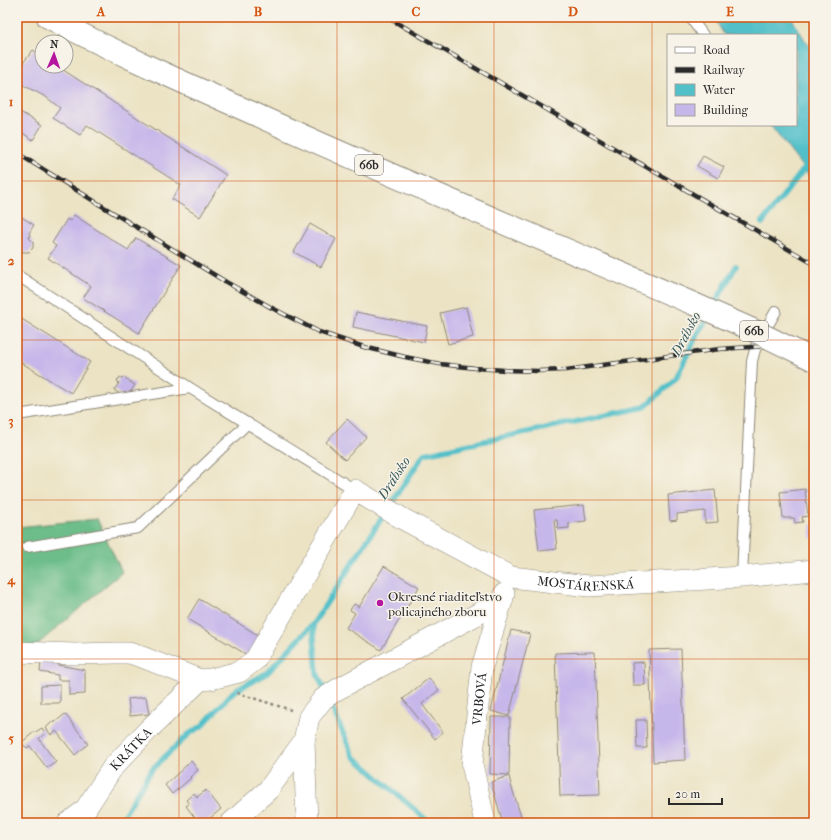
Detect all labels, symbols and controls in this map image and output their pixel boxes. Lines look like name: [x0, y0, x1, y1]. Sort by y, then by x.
text: A: [96, 4, 106, 19]
text: B: [254, 4, 263, 19]
text: C: [412, 4, 421, 19]
text: D: [568, 4, 578, 19]
text: E: [726, 4, 734, 19]
north arrow: [34, 34, 74, 74]
legend: [667, 34, 797, 126]
text: N: [50, 38, 59, 51]
text: Road: [703, 43, 730, 57]
text: Railway: [703, 63, 745, 77]
text: Water: [702, 83, 736, 97]
text: 1: [9, 94, 14, 109]
text: Building: [703, 103, 748, 117]
road number: 66b: [355, 155, 383, 175]
text: 2: [8, 253, 15, 268]
water label: Drábsko: [667, 309, 705, 360]
road number: 66b: [740, 321, 768, 341]
text: 3: [8, 413, 14, 429]
water label: Drábsko: [373, 453, 414, 503]
text: 4: [6, 572, 16, 588]
street label: MOSTÁRENSKÁ: [536, 573, 635, 594]
place label: Okresné riaditeľstvo policajného zboru: [387, 589, 502, 619]
marker: Okresné riaditeľstvo policajného zboru: [375, 598, 385, 608]
street label: VRBOVÁ: [468, 671, 489, 727]
street label: KRÁTKA: [106, 724, 155, 773]
text: 5: [8, 731, 14, 746]
scale bar: [669, 780, 722, 806]
text: 20 m: [675, 787, 700, 801]

